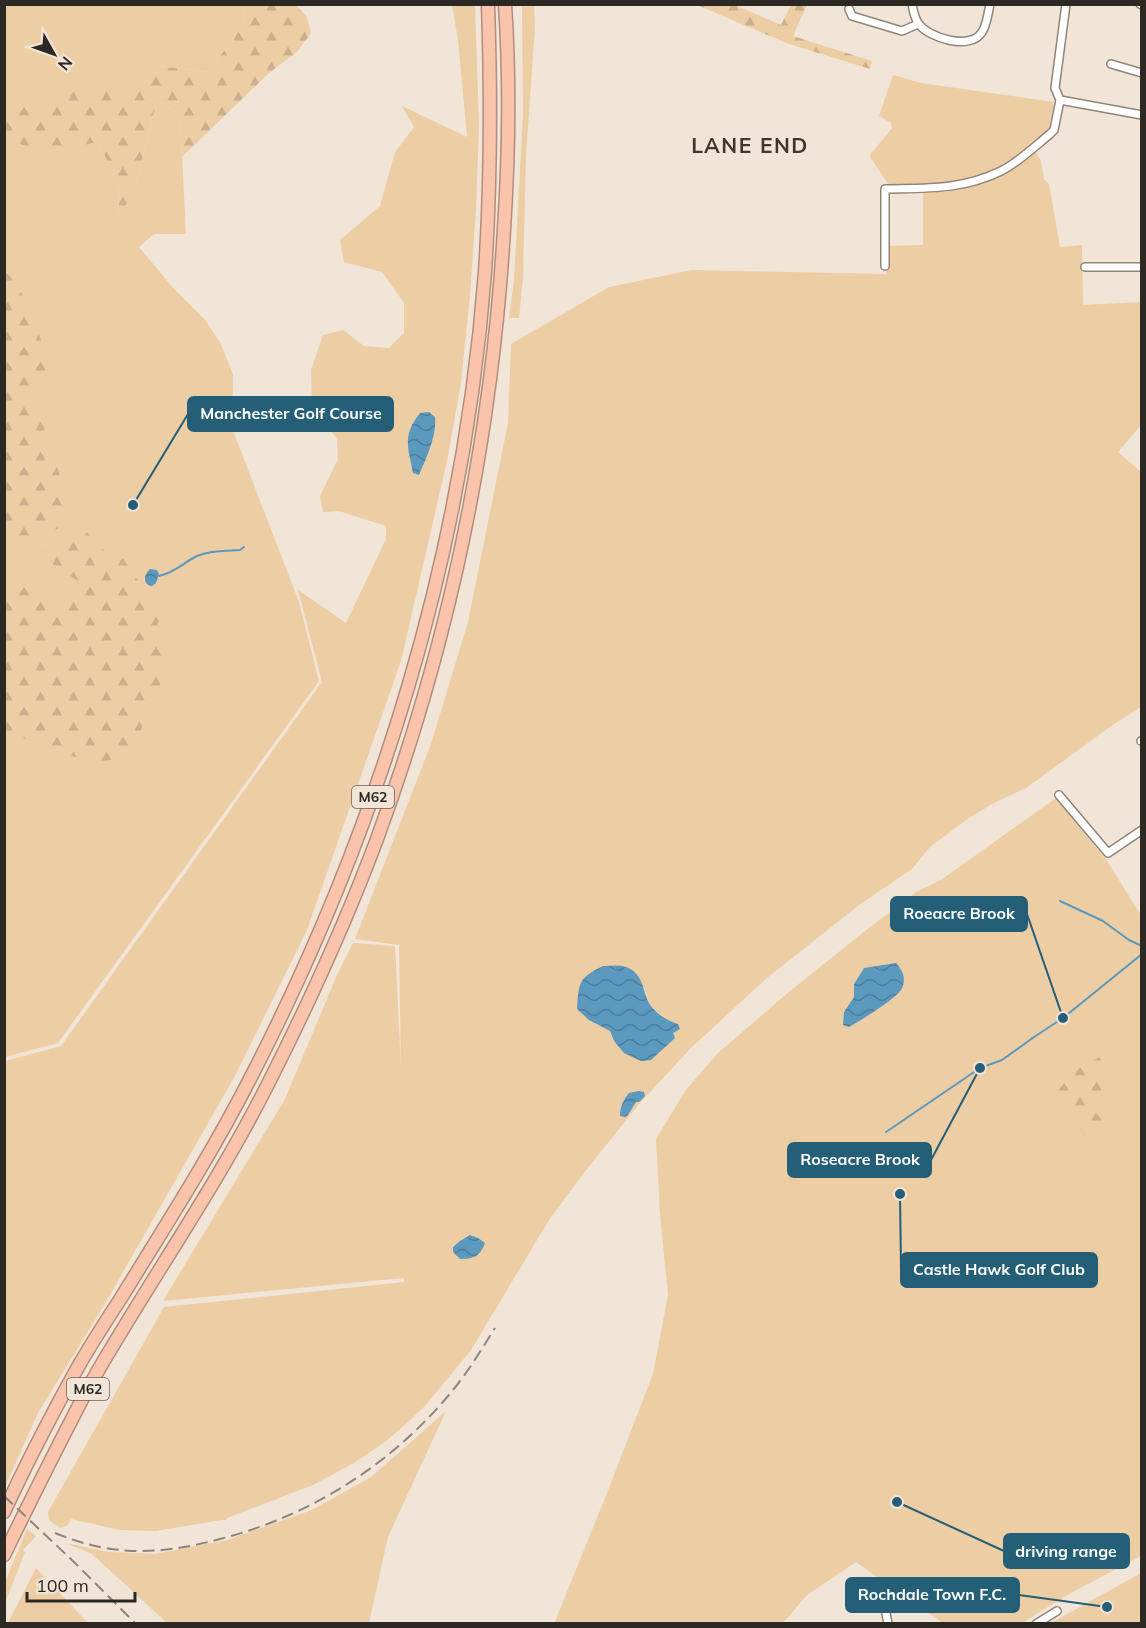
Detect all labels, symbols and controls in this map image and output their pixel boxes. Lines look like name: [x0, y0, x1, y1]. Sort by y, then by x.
north arrow: [24, 24, 84, 84]
text: N: [54, 53, 77, 75]
district label: LANE END: [691, 132, 809, 158]
callout: Manchester Golf Course: [188, 397, 393, 431]
text: Manchester Golf Course: [200, 403, 382, 423]
road number: M62: [352, 786, 394, 808]
callout: Roeacre Brook: [891, 897, 1027, 931]
text: Roeacre Brook: [903, 903, 1016, 923]
callout: Roseacre Brook: [788, 1143, 931, 1177]
text: Roseacre Brook: [800, 1149, 921, 1169]
callout: Castle Hawk Golf Club: [901, 1253, 1097, 1287]
text: Castle Hawk Golf Club: [913, 1259, 1085, 1279]
road number: M62: [67, 1378, 109, 1400]
callout: driving range: [1004, 1534, 1129, 1568]
text: driving range: [1015, 1541, 1117, 1561]
scale bar: [27, 1565, 135, 1603]
text: 100 m: [36, 1574, 89, 1597]
callout: Rochdale Town F.C.: [846, 1578, 1019, 1612]
text: Rochdale Town F.C.: [858, 1584, 1006, 1604]

